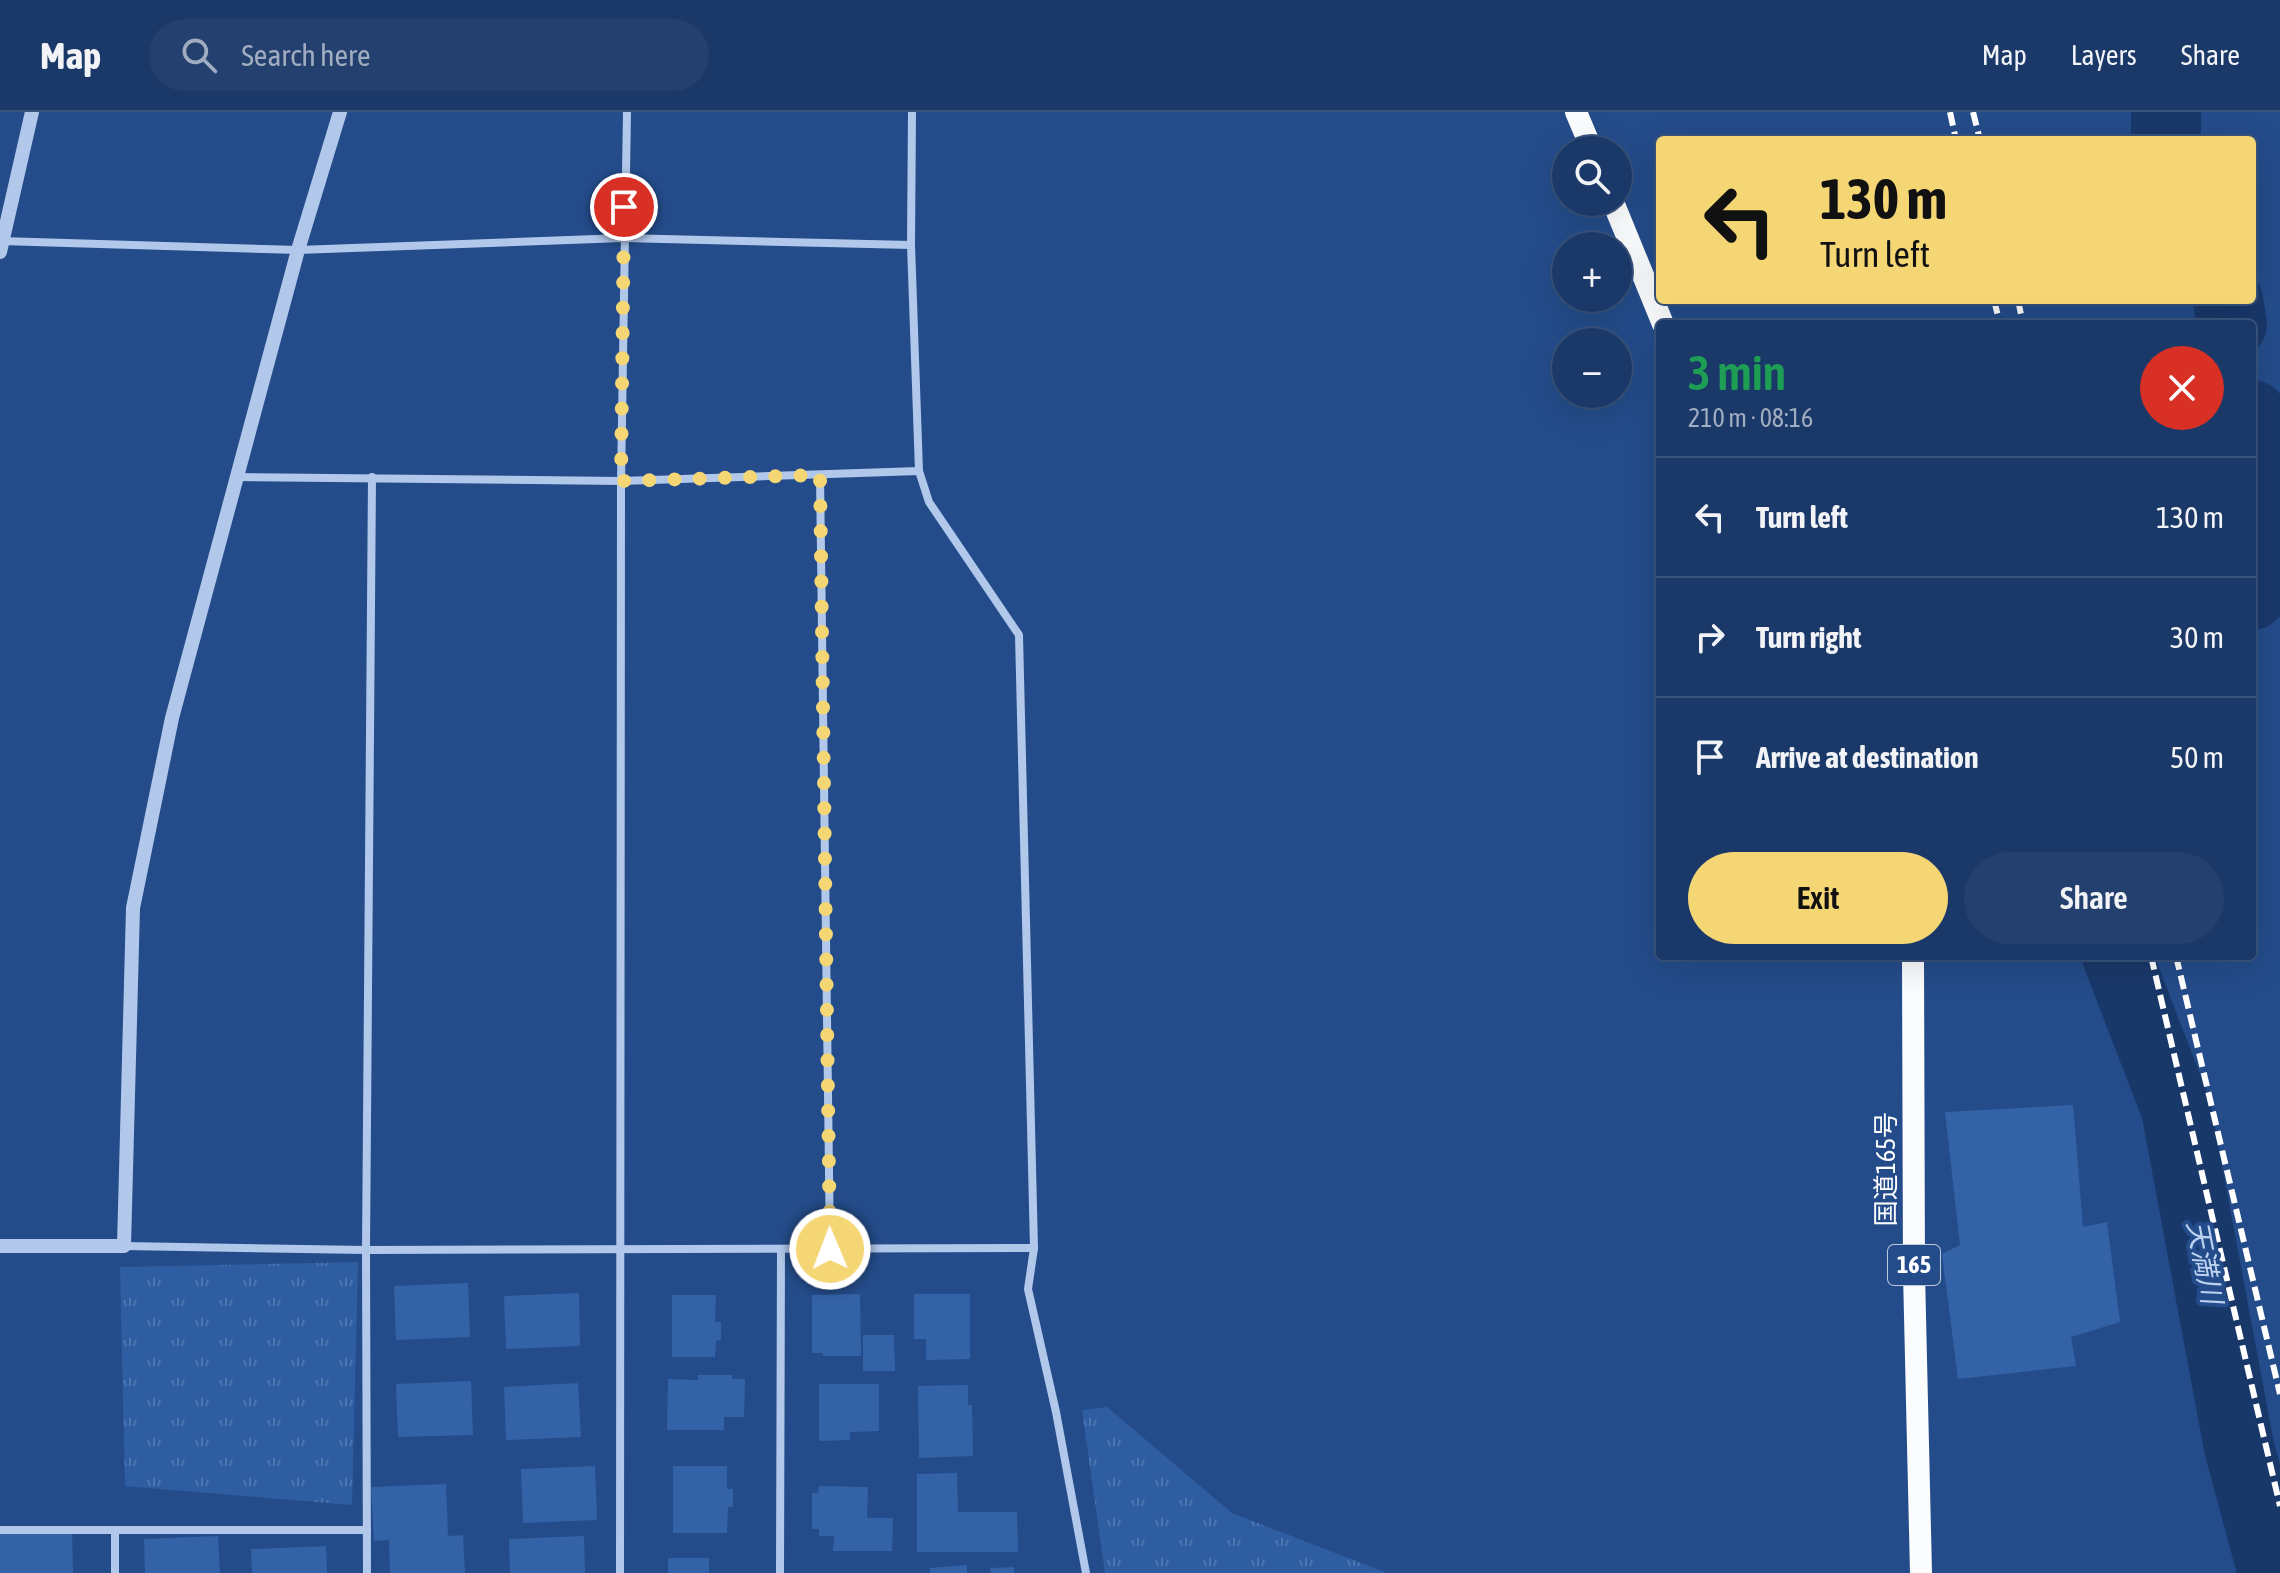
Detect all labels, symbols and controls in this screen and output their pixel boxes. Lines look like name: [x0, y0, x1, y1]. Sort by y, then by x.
search box: [149, 19, 709, 91]
icon: search: [177, 33, 221, 77]
text: Map: [40, 34, 101, 77]
text: Search here: [241, 38, 371, 72]
text: Map: [1982, 39, 2027, 71]
text: Layers: [2071, 39, 2137, 71]
text: Share: [2181, 39, 2240, 71]
map controls: [1552, 136, 1632, 408]
button: search: [1552, 136, 1632, 216]
text: 130 m: [1820, 167, 1947, 231]
icon: left: [1688, 168, 1792, 272]
pin: [590, 173, 658, 241]
icon: arrive: [602, 185, 646, 229]
button: +: [1552, 232, 1632, 312]
text: Turn left: [1820, 233, 1930, 275]
button: −: [1552, 328, 1632, 408]
text: 3 min: [1688, 345, 1786, 400]
button: close: [2140, 346, 2224, 430]
text: 210 m · 08:16: [1688, 403, 1813, 433]
icon: left: [1688, 495, 1732, 539]
text: Turn left: [1756, 500, 1848, 534]
text: 130 m: [2156, 500, 2224, 534]
icon: right: [1688, 615, 1732, 659]
text: Turn right: [1756, 620, 1862, 654]
text: 30 m: [2170, 620, 2224, 654]
icon: arrive: [1688, 735, 1732, 779]
text: Arrive at destination: [1756, 740, 1978, 774]
text: 50 m: [2170, 740, 2224, 774]
button: Exit: [1688, 852, 1948, 944]
button: Share: [1964, 852, 2224, 944]
street label: 国道165号: [1871, 1112, 1901, 1226]
position arrow: [788, 1207, 872, 1291]
water label: 天満川: [2181, 1218, 2229, 1309]
road number: 165: [1888, 1245, 1940, 1285]

